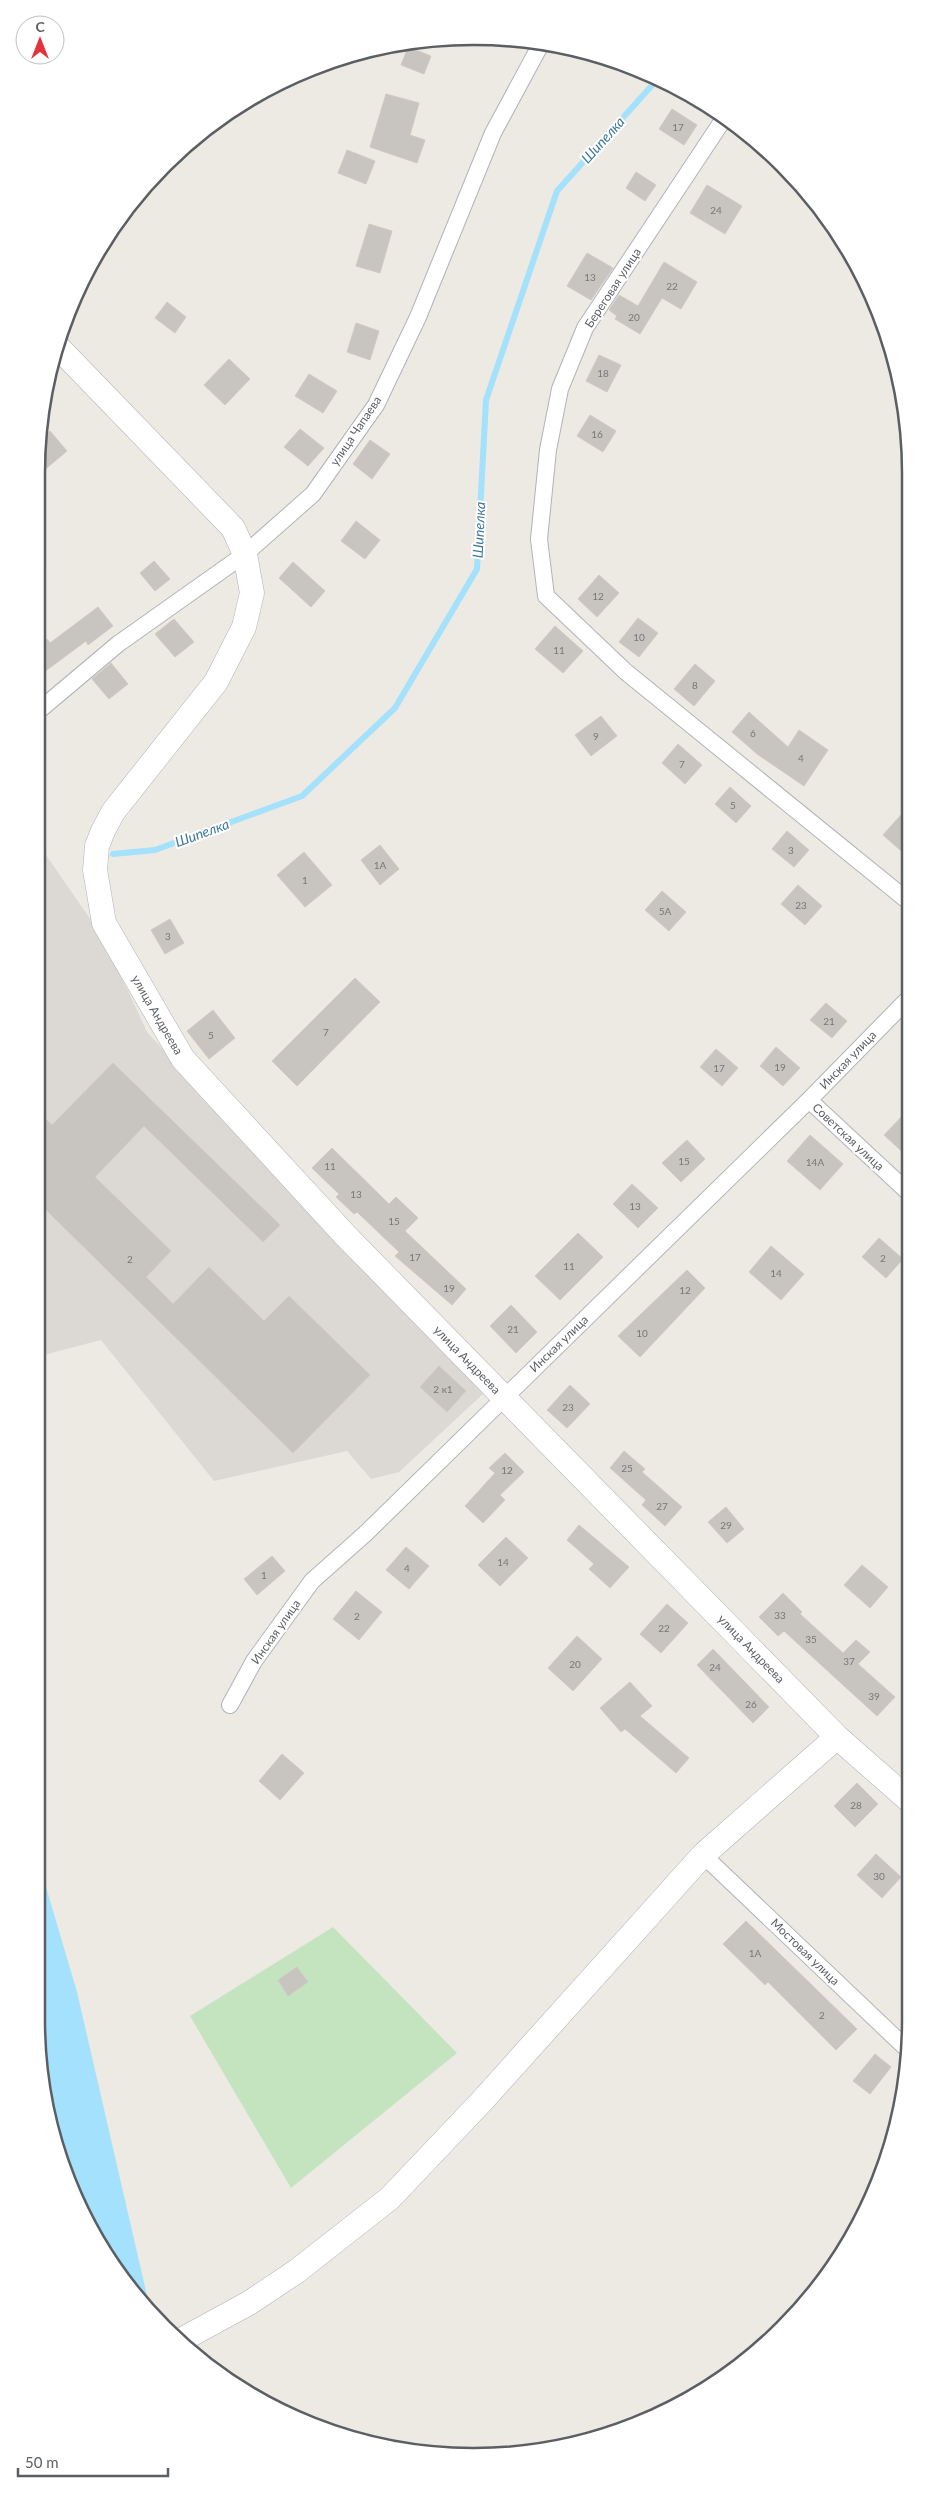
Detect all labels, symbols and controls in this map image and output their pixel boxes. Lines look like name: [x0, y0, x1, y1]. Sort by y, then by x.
north arrow: [15, 15, 65, 65]
text: С: [35, 18, 45, 35]
water label: Шипелка: [577, 113, 628, 166]
house number: 17: [672, 121, 684, 133]
house number: 24: [710, 204, 722, 216]
street label: Береговая улица: [581, 245, 644, 330]
house number: 13: [584, 271, 596, 283]
house number: 22: [666, 280, 678, 292]
house number: 20: [628, 311, 640, 323]
house number: 18: [597, 367, 609, 379]
street label: улица Чапаева: [327, 393, 384, 468]
house number: 16: [591, 428, 603, 440]
water label: Шипелка: [469, 501, 488, 559]
house number: 12: [592, 590, 604, 602]
house number: 10: [633, 631, 645, 643]
house number: 11: [553, 644, 565, 656]
house number: 8: [692, 679, 698, 691]
house number: 6: [750, 727, 756, 739]
house number: 9: [593, 730, 599, 742]
house number: 4: [798, 752, 804, 764]
house number: 7: [679, 758, 685, 770]
house number: 5: [730, 799, 736, 811]
water label: Шипелка: [172, 815, 231, 850]
house number: 3: [788, 844, 794, 856]
house number: 1А: [374, 859, 387, 871]
house number: 1: [302, 874, 308, 886]
house number: 23: [795, 899, 807, 911]
house number: 5А: [659, 905, 672, 917]
house number: 3: [165, 930, 171, 942]
street label: улица Андреева: [129, 972, 186, 1057]
house number: 21: [823, 1015, 835, 1027]
house number: 7: [323, 1026, 329, 1038]
street label: Инская улица: [816, 1027, 879, 1092]
house number: 5: [208, 1029, 214, 1041]
house number: 19: [774, 1061, 786, 1073]
house number: 17: [713, 1062, 725, 1074]
street label: Советская улица: [809, 1100, 887, 1174]
house number: 15: [678, 1155, 690, 1167]
house number: 14А: [806, 1156, 824, 1168]
house number: 11: [324, 1160, 336, 1172]
house number: 13: [350, 1188, 362, 1200]
house number: 13: [629, 1200, 641, 1212]
house number: 15: [388, 1215, 400, 1227]
house number: 17: [409, 1251, 421, 1263]
house number: 2: [880, 1252, 886, 1264]
house number: 2: [127, 1253, 133, 1265]
house number: 11: [563, 1260, 575, 1272]
house number: 14: [770, 1267, 782, 1279]
house number: 19: [443, 1282, 455, 1294]
house number: 12: [679, 1284, 691, 1296]
street label: Инская улица: [526, 1312, 591, 1375]
street label: улица Андреева: [431, 1322, 504, 1397]
house number: 21: [507, 1323, 519, 1335]
house number: 10: [636, 1327, 648, 1339]
house number: 2 к1: [433, 1383, 453, 1395]
house number: 23: [562, 1401, 574, 1413]
house number: 25: [621, 1462, 633, 1474]
house number: 12: [501, 1464, 513, 1476]
house number: 27: [656, 1500, 668, 1512]
house number: 29: [720, 1519, 732, 1531]
house number: 14: [497, 1556, 509, 1568]
house number: 4: [404, 1562, 410, 1574]
house number: 1: [261, 1569, 267, 1581]
street label: Инская улица: [248, 1596, 303, 1667]
house number: 33: [774, 1609, 786, 1621]
house number: 2: [354, 1610, 360, 1622]
street label: улица Андреева: [715, 1611, 788, 1686]
house number: 22: [658, 1622, 670, 1634]
house number: 35: [805, 1633, 817, 1645]
house number: 37: [843, 1655, 855, 1667]
house number: 20: [569, 1658, 581, 1670]
house number: 24: [709, 1661, 721, 1673]
house number: 39: [868, 1690, 880, 1702]
house number: 26: [745, 1698, 757, 1710]
house number: 28: [850, 1799, 862, 1811]
house number: 30: [873, 1870, 885, 1882]
street label: Мостовая улица: [768, 1915, 843, 1988]
house number: 1А: [749, 1947, 762, 1959]
house number: 2: [819, 2009, 825, 2021]
scale bar: [18, 2446, 168, 2478]
text: 50 m: [25, 2453, 59, 2471]

